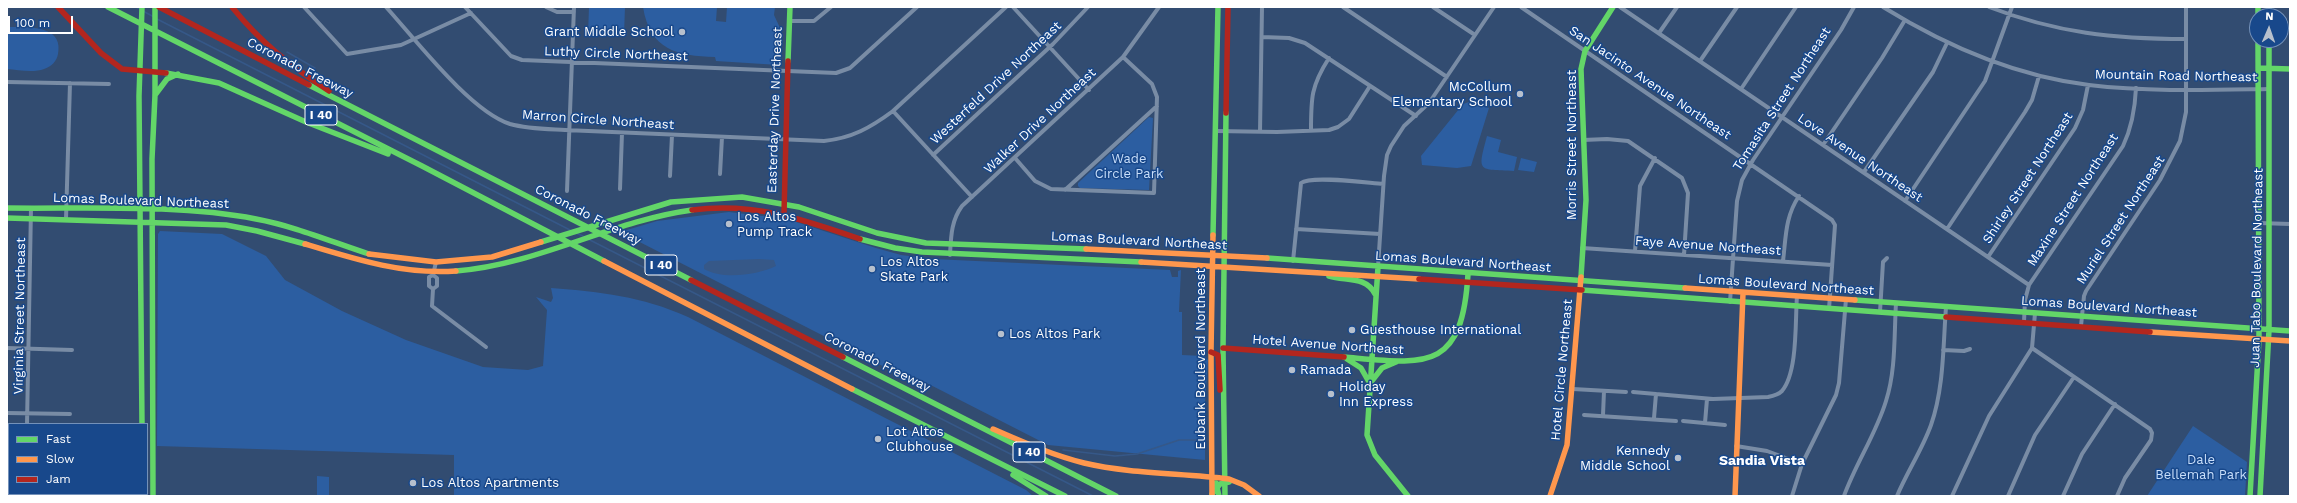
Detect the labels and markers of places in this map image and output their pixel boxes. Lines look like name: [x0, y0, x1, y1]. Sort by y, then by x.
place label: Grant Middle School: [544, 24, 674, 40]
marker: Grant Middle School: [677, 27, 687, 37]
place label: McCollum Elementary School: [1392, 79, 1512, 110]
marker: McCollum Elementary School: [1515, 89, 1525, 99]
place label: Los Altos Pump Track: [737, 209, 812, 240]
marker: Los Altos Pump Track: [724, 219, 734, 229]
place label: Los Altos Skate Park: [880, 254, 948, 285]
marker: Los Altos Skate Park: [867, 264, 877, 274]
place label: Guesthouse International: [1360, 322, 1521, 338]
marker: Guesthouse International: [1347, 325, 1357, 335]
place label: Los Altos Park: [1009, 326, 1100, 342]
marker: Los Altos Park: [996, 329, 1006, 339]
place label: Ramada: [1300, 362, 1351, 378]
marker: Ramada: [1287, 365, 1297, 375]
place label: Holiday Inn Express: [1339, 379, 1413, 410]
marker: Holiday Inn Express: [1326, 389, 1336, 399]
place label: Lot Altos Clubhouse: [886, 424, 953, 455]
marker: Lot Altos Clubhouse: [873, 434, 883, 444]
place label: Kennedy Middle School: [1580, 443, 1670, 474]
marker: Kennedy Middle School: [1673, 453, 1683, 463]
place label: Los Altos Apartments: [421, 475, 559, 491]
marker: Los Altos Apartments: [408, 478, 418, 488]

